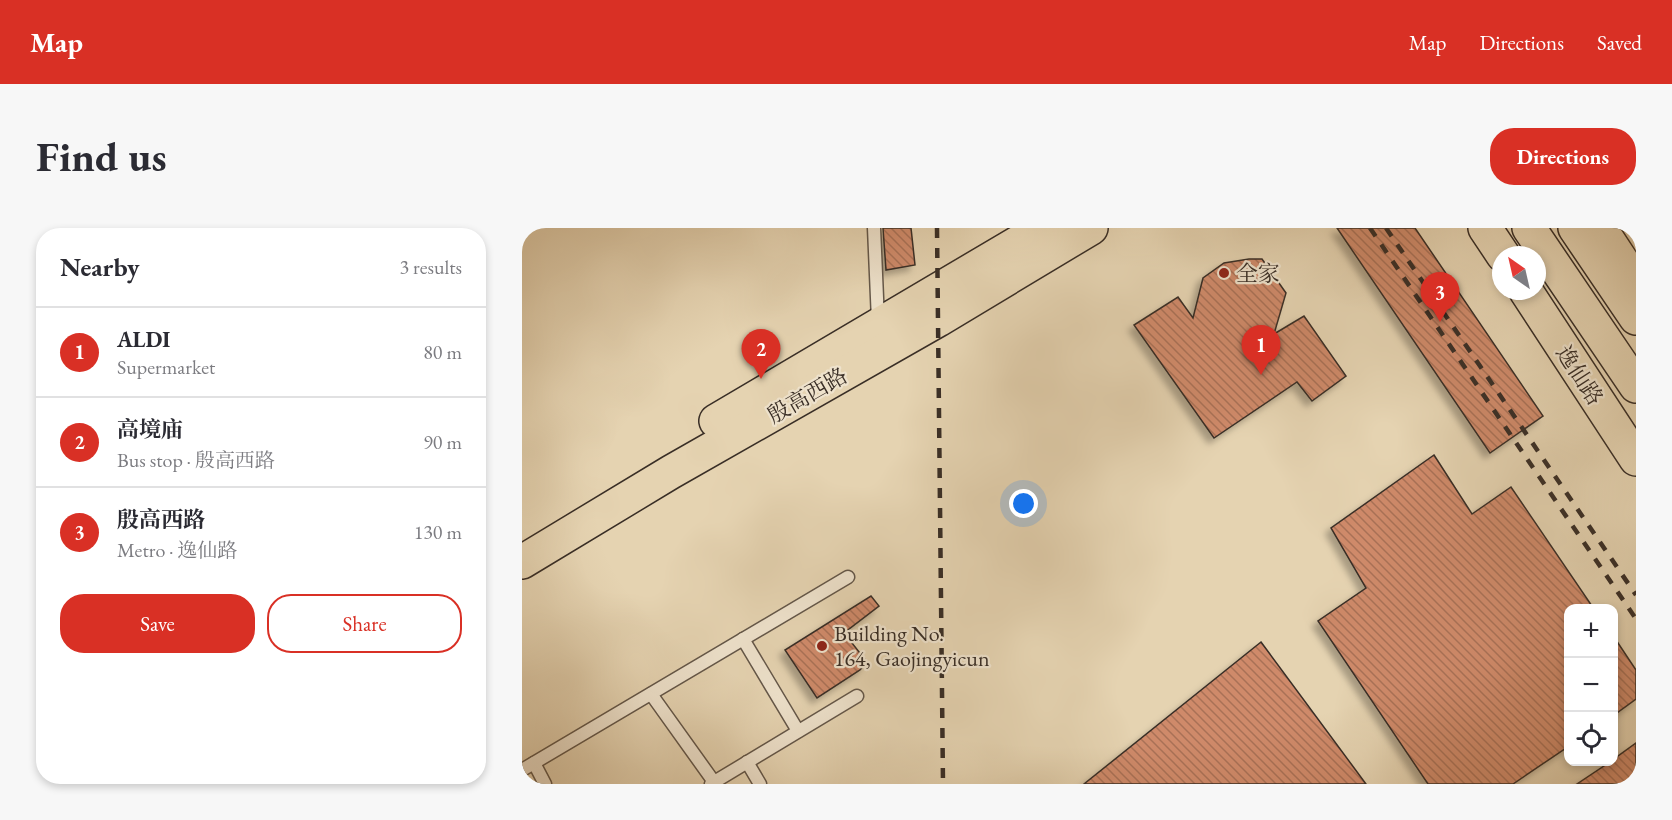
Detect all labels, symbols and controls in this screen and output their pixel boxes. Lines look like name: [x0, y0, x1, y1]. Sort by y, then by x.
text: Map: [30, 24, 83, 60]
text: Map: [1409, 29, 1446, 56]
text: Directions: [1479, 29, 1564, 56]
text: Saved: [1597, 29, 1642, 56]
button: Directions: [1490, 128, 1636, 185]
text: Find us: [36, 129, 167, 184]
north arrow: [1492, 246, 1546, 300]
text: Nearby: [60, 250, 140, 284]
text: 3 results: [399, 254, 462, 280]
place label: 全家: [1236, 259, 1280, 288]
marker: 全家: [1217, 266, 1231, 280]
pin: 3: [1420, 272, 1460, 322]
text: ALDI: [117, 325, 170, 354]
pin: 1: [1242, 326, 1280, 375]
pin: 2: [742, 330, 780, 379]
text: 1: [74, 339, 85, 365]
text: 80 m: [423, 339, 462, 365]
street label: 逸仙路: [1549, 340, 1610, 411]
text: Supermarket: [117, 354, 215, 380]
street label: 殷高西路: [762, 361, 853, 430]
text: 高境庙: [117, 415, 183, 444]
text: 2: [74, 429, 85, 455]
text: 90 m: [423, 429, 462, 455]
text: Bus stop · 殷高西路: [117, 447, 275, 473]
your location: [1009, 489, 1038, 518]
text: 殷高西路: [117, 505, 205, 534]
text: 3: [74, 519, 85, 545]
text: 130 m: [414, 519, 462, 545]
text: Metro · 逸仙路: [117, 537, 237, 563]
button: Save: [60, 594, 255, 653]
button: Share: [267, 594, 462, 653]
map controls: [1564, 604, 1618, 766]
button: +: [1564, 604, 1618, 658]
place label: Building No. 164, Gaojingyicun: [834, 619, 990, 673]
marker: Building No. 164, Gaojingyicun: [815, 639, 829, 653]
button: −: [1564, 658, 1618, 712]
button: locate: [1564, 712, 1618, 766]

